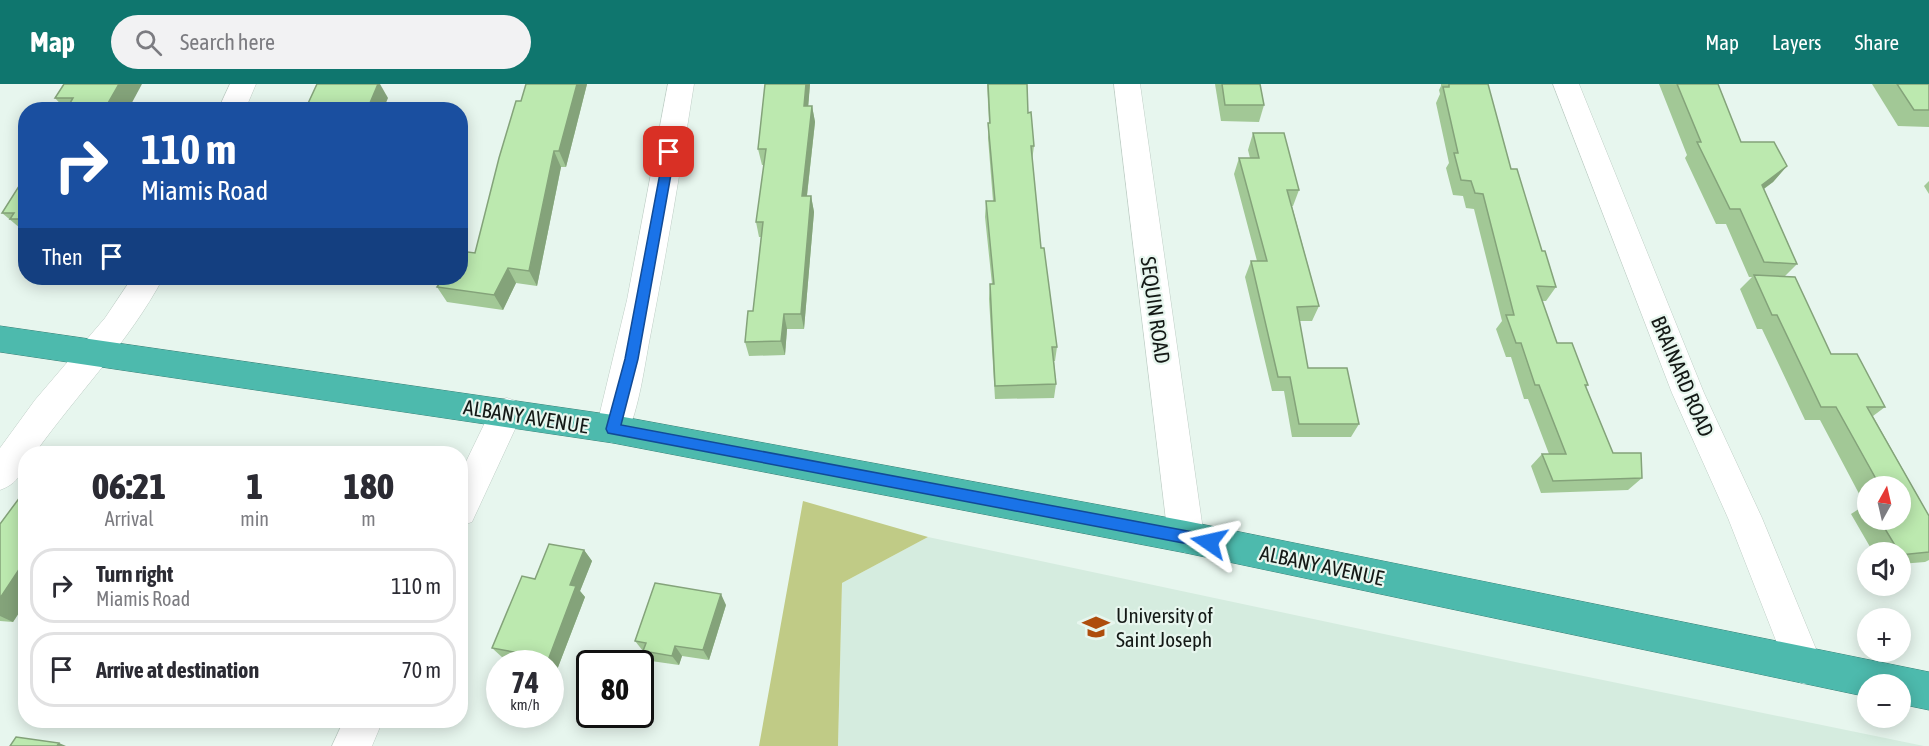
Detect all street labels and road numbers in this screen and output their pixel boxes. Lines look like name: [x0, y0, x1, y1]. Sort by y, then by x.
street label: SEQUIN ROAD: [1137, 255, 1175, 365]
street label: BRAINARD ROAD: [1647, 312, 1719, 440]
street label: ALBANY AVENUE: [462, 394, 590, 438]
street label: ALBANY AVENUE: [1258, 540, 1386, 590]

